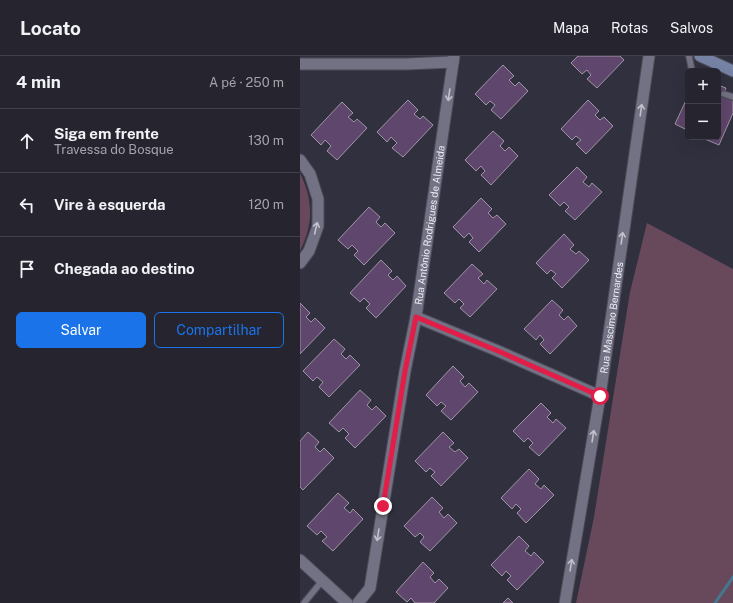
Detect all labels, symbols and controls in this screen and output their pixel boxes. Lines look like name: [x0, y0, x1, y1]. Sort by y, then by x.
text: Locato: [20, 17, 81, 39]
text: Mapa: [553, 20, 589, 36]
text: Rotas: [611, 20, 648, 36]
text: Salvos: [670, 20, 713, 36]
map controls: [685, 68, 721, 140]
button: +: [685, 68, 721, 104]
text: 4 min: [16, 72, 61, 92]
text: A pé · 250 m: [209, 75, 284, 90]
one-way arrow: [445, 88, 453, 101]
one-way arrow: [637, 104, 645, 117]
button: −: [685, 104, 721, 140]
text: Siga em frente: [54, 125, 159, 142]
icon: ahead: [16, 130, 38, 152]
text: 130 m: [248, 133, 284, 148]
text: Travessa do Bosque: [54, 142, 174, 157]
street label: Rua Antônio Rodrigues de Almeida: [412, 145, 447, 306]
icon: left: [16, 194, 38, 216]
text: Vire à esquerda: [54, 196, 166, 213]
text: 120 m: [249, 197, 284, 212]
one-way arrow: [313, 222, 320, 235]
one-way arrow: [618, 232, 626, 245]
icon: arrive: [16, 258, 38, 280]
text: Chegada ao destino: [54, 260, 195, 277]
street label: Rua Mascimo Bernardes: [597, 261, 625, 374]
button: Salvar: [16, 312, 146, 348]
button: Compartilhar: [154, 312, 284, 348]
route start: [591, 387, 609, 405]
one-way arrow: [589, 430, 597, 443]
route end: [374, 497, 392, 515]
one-way arrow: [374, 528, 382, 541]
one-way arrow: [568, 558, 576, 571]

